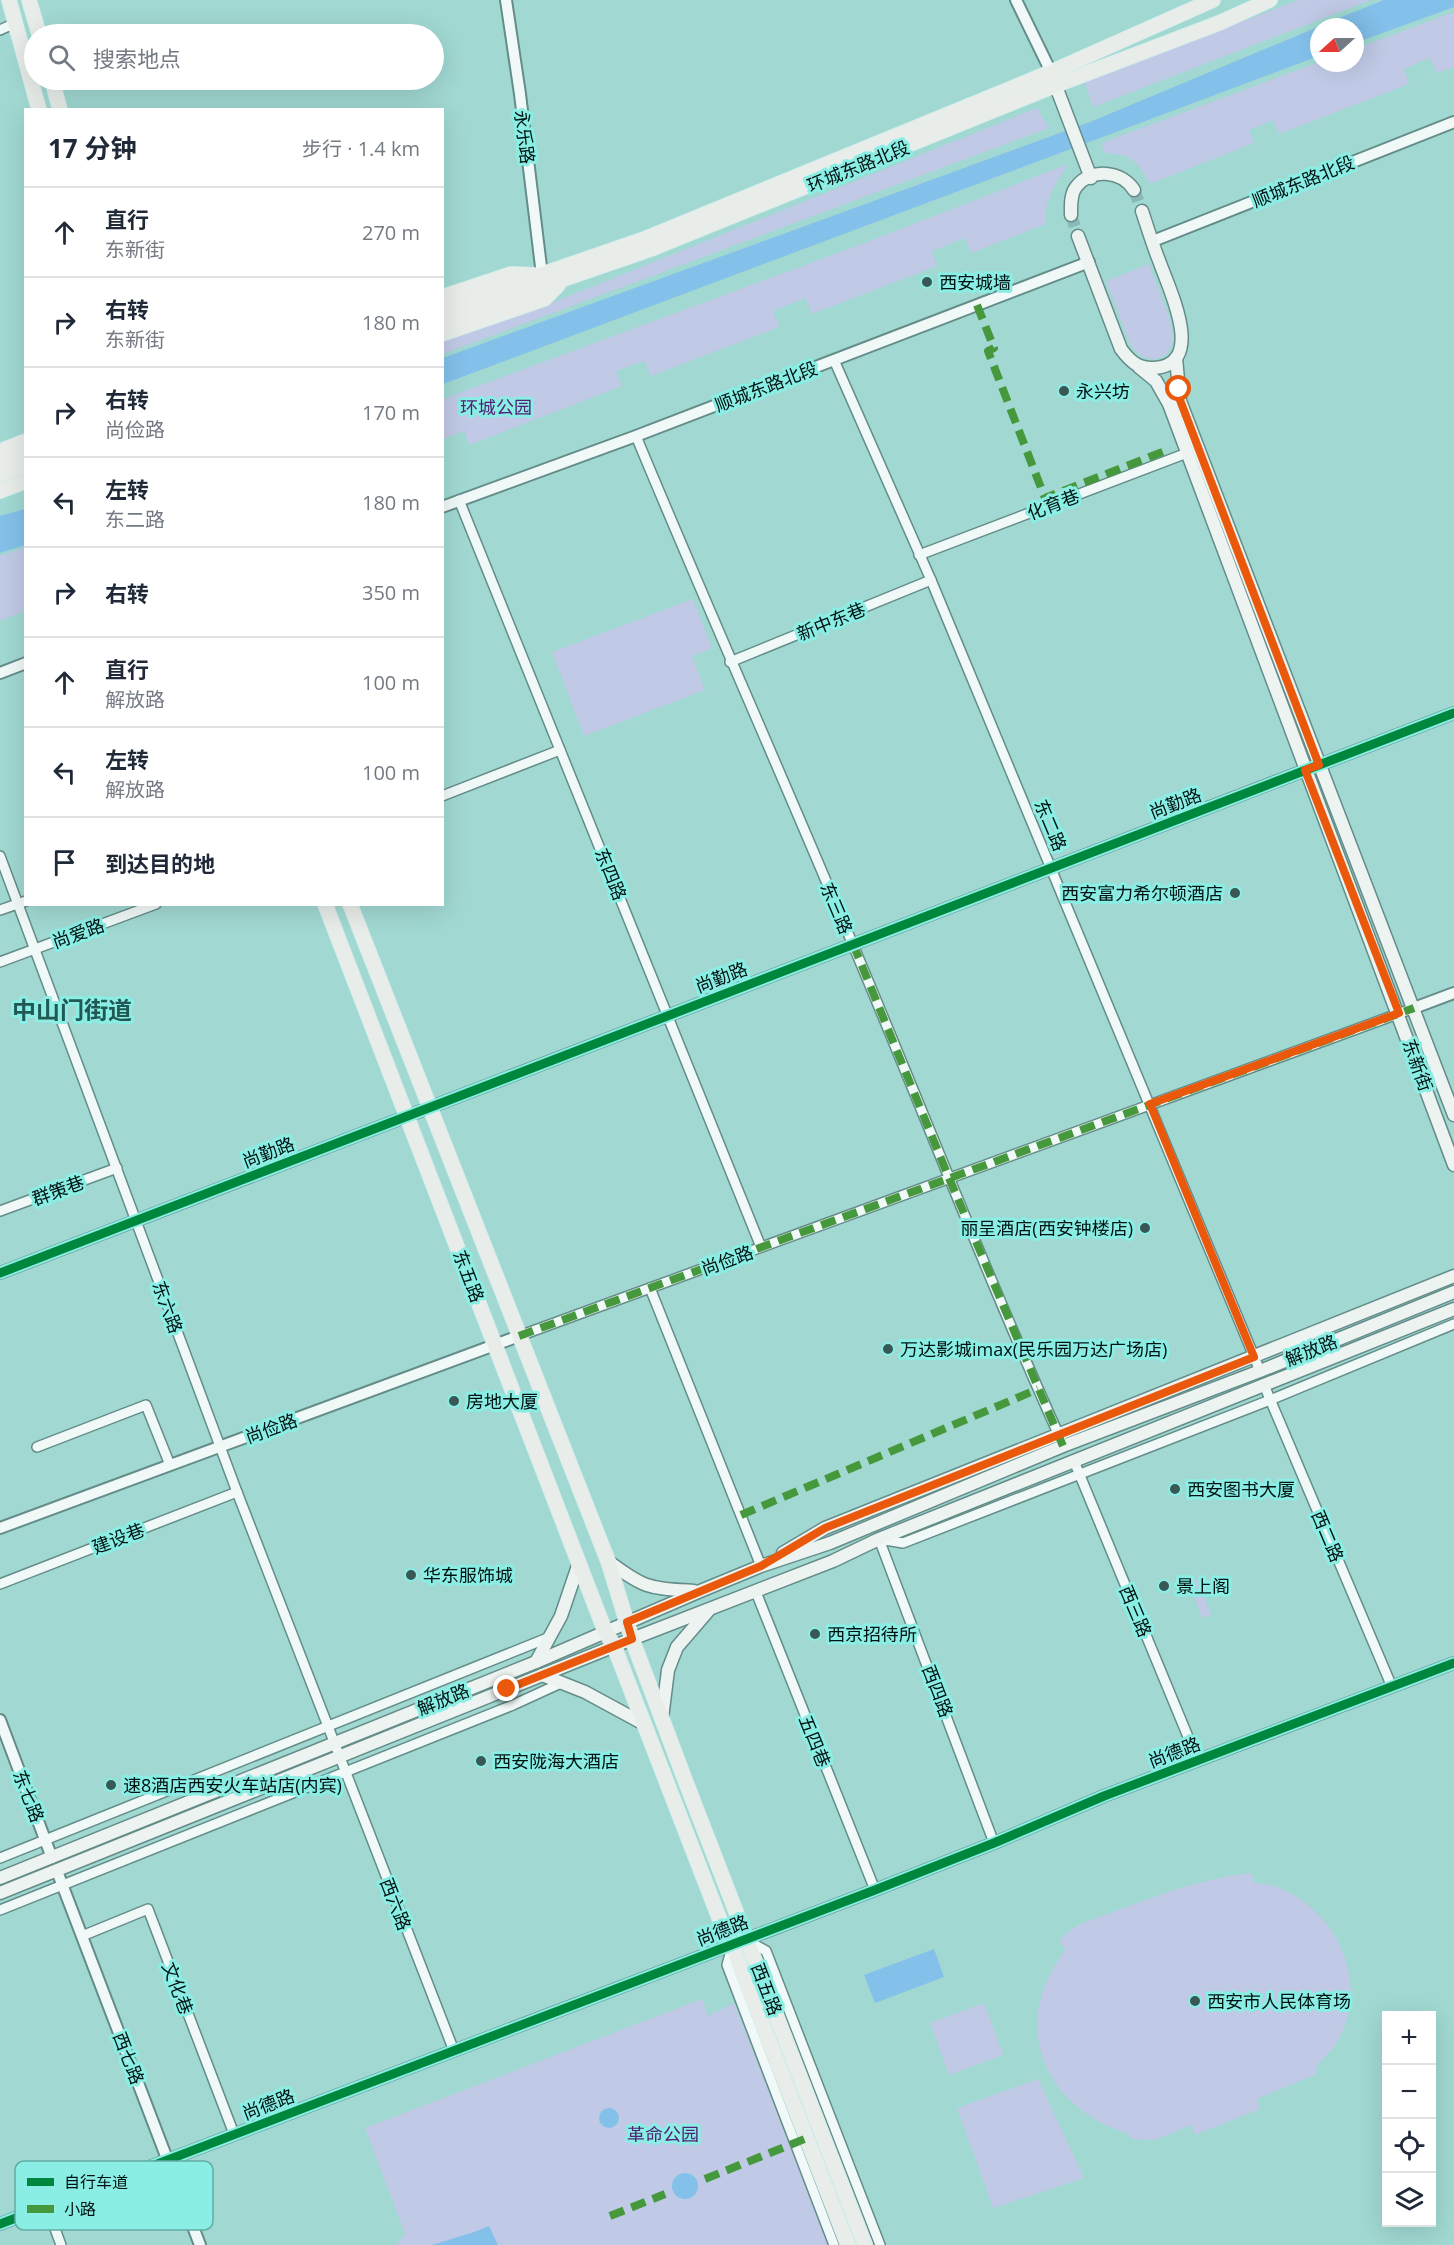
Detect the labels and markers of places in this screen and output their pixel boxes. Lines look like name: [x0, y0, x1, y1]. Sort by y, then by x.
place label: 西安城墙: [939, 270, 1011, 294]
marker: 西安城墙: [920, 275, 934, 289]
place label: 永兴坊: [1076, 379, 1130, 403]
marker: 永兴坊: [1057, 384, 1071, 398]
place label: 西安富力希尔顿酒店: [1061, 881, 1223, 905]
marker: 西安富力希尔顿酒店: [1228, 886, 1242, 900]
place label: 丽呈酒店(西安钟楼店): [960, 1216, 1133, 1240]
marker: 丽呈酒店(西安钟楼店): [1138, 1221, 1152, 1235]
place label: 万达影城imax(民乐园万达广场店): [900, 1337, 1167, 1361]
marker: 万达影城imax(民乐园万达广场店): [881, 1342, 895, 1356]
place label: 房地大厦: [466, 1389, 538, 1413]
marker: 房地大厦: [447, 1394, 461, 1408]
place label: 西安图书大厦: [1187, 1477, 1295, 1501]
marker: 西安图书大厦: [1168, 1482, 1182, 1496]
place label: 华东服饰城: [423, 1563, 513, 1587]
marker: 华东服饰城: [404, 1568, 418, 1582]
place label: 景上阁: [1176, 1574, 1230, 1598]
marker: 景上阁: [1157, 1579, 1171, 1593]
place label: 西京招待所: [827, 1622, 917, 1646]
marker: 西京招待所: [808, 1627, 822, 1641]
place label: 西安陇海大酒店: [493, 1749, 619, 1773]
marker: 西安陇海大酒店: [474, 1754, 488, 1768]
place label: 速8酒店西安火车站店(内宾): [123, 1773, 342, 1797]
marker: 速8酒店西安火车站店(内宾): [104, 1778, 118, 1792]
place label: 西安市人民体育场: [1207, 1989, 1351, 2013]
marker: 西安市人民体育场: [1188, 1994, 1202, 2008]

